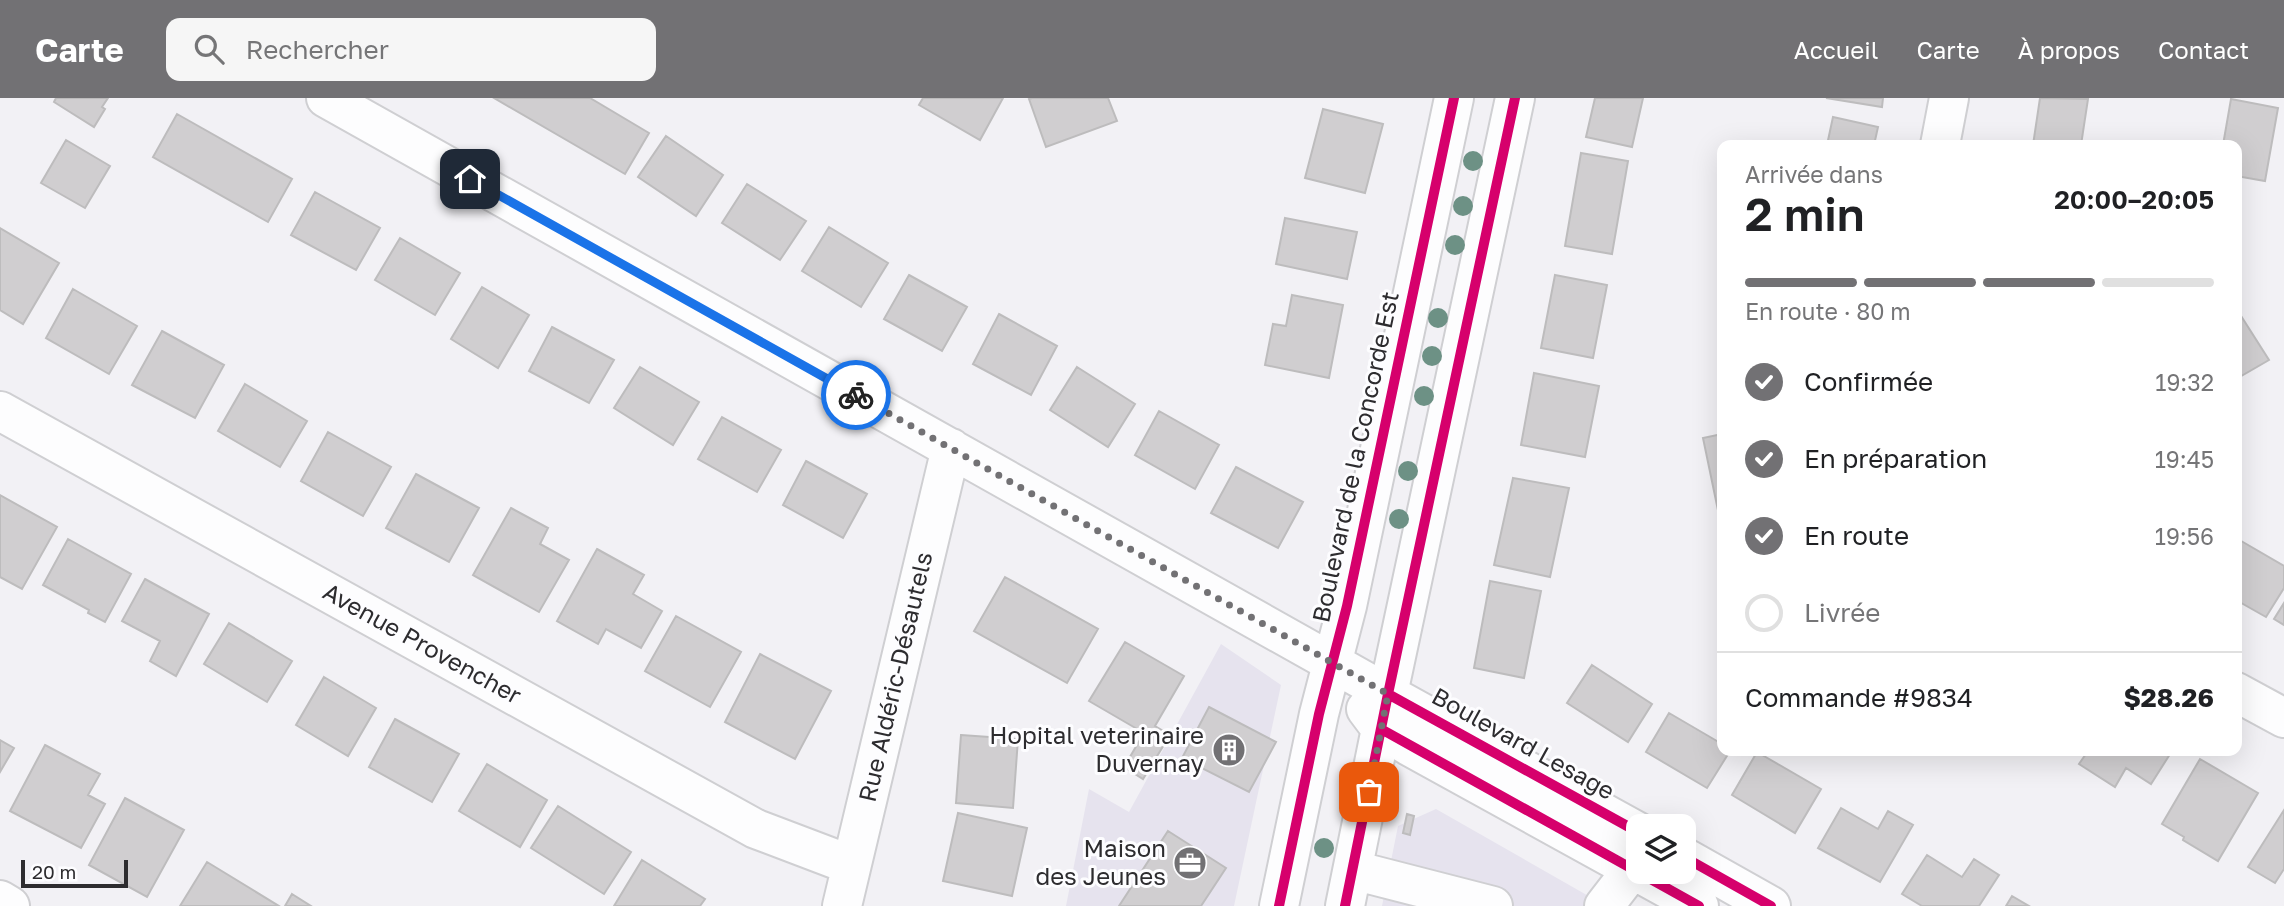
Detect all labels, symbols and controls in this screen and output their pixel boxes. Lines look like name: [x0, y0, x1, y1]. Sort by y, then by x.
search box: [166, 18, 656, 81]
text: Carte: [35, 30, 124, 69]
icon: search: [190, 30, 228, 68]
text: Rechercher: [246, 34, 389, 65]
text: Accueil: [1794, 35, 1878, 64]
text: Carte: [1916, 35, 1980, 64]
text: À propos: [2018, 35, 2120, 64]
text: Contact: [2158, 35, 2249, 64]
pin: [440, 149, 500, 209]
icon: home: [451, 160, 489, 198]
text: Arrivée dans: [1745, 160, 1883, 188]
text: 20:00–20:05: [2054, 184, 2214, 215]
text: 2 min: [1745, 186, 1865, 241]
street label: Boulevard de la Concorde Est: [1305, 289, 1404, 625]
text: En route · 80 m: [1745, 297, 1911, 325]
courier: [821, 360, 891, 430]
icon: check: [1745, 363, 1783, 401]
text: Confirmée: [1804, 366, 1933, 397]
text: 19:32: [2155, 368, 2214, 396]
icon: bike: [837, 376, 875, 414]
icon: check: [1745, 440, 1783, 478]
text: En préparation: [1804, 443, 1987, 474]
text: 19:45: [2155, 445, 2214, 473]
icon: check: [1745, 517, 1783, 555]
text: En route: [1804, 520, 1909, 551]
text: 19:56: [2155, 522, 2214, 550]
street label: Rue Aldéric-Désautels: [852, 549, 937, 804]
street label: Avenue Provencher: [319, 576, 527, 709]
text: Livrée: [1804, 597, 1880, 628]
street label: Boulevard Lesage: [1427, 680, 1620, 805]
text: Commande #9834: [1745, 682, 1973, 713]
text: $28.26: [2123, 682, 2214, 713]
place label: Hopital veterinaire Duvernay: [989, 720, 1204, 777]
building icon: Hopital veterinaire Duvernay: [1210, 731, 1248, 769]
pin: [1339, 762, 1399, 822]
icon: bag: [1350, 773, 1388, 811]
map controls: [1626, 814, 1696, 884]
button: layers: [1626, 814, 1696, 884]
place label: Maison des Jeunes: [1035, 833, 1166, 890]
office icon: Maison des Jeunes: [1171, 844, 1209, 882]
scale bar: [21, 857, 128, 889]
text: 20 m: [32, 860, 76, 883]

